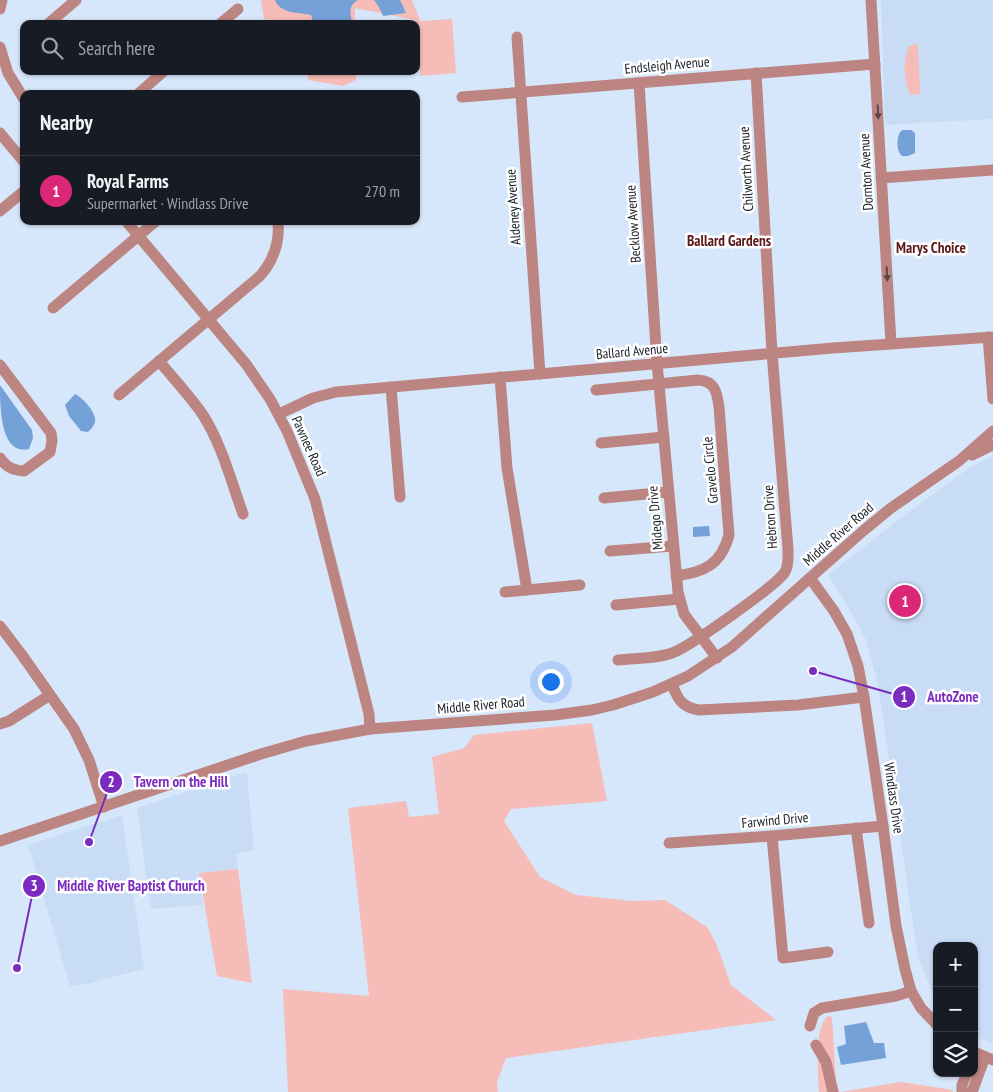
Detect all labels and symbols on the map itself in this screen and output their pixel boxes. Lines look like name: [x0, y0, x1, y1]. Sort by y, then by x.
street label: Endsleigh Avenue: [624, 52, 710, 78]
one-way arrow: [874, 104, 882, 120]
street label: Chilworth Avenue: [735, 126, 757, 212]
street label: Dornton Avenue: [855, 133, 877, 211]
street label: Aldeney Avenue: [501, 168, 525, 246]
street label: Becklow Avenue: [621, 184, 645, 263]
district label: Ballard Gardens: [687, 231, 771, 250]
district label: Marys Choice: [896, 238, 966, 257]
one-way arrow: [883, 267, 891, 283]
street label: Ballard Avenue: [595, 339, 669, 363]
street label: Pawnee Road: [288, 413, 330, 479]
street label: Gravelo Circle: [698, 436, 722, 504]
street label: Hebron Drive: [759, 484, 781, 549]
street label: Midego Drive: [643, 485, 667, 551]
street label: Middle River Road: [799, 498, 877, 570]
pin: 1: [889, 582, 921, 620]
your location: [538, 669, 564, 695]
callout: AutoZone: [892, 682, 988, 712]
text: 1: [900, 687, 908, 706]
text: AutoZone: [926, 687, 979, 706]
street label: Middle River Road: [436, 692, 526, 718]
street label: Windlass Drive: [880, 761, 908, 835]
callout: Tavern on the Hill: [99, 767, 238, 797]
text: 2: [107, 772, 115, 791]
text: Tavern on the Hill: [134, 772, 228, 791]
street label: Farwind Drive: [741, 808, 809, 832]
callout: Middle River Baptist Church: [22, 871, 214, 901]
text: 3: [30, 876, 38, 895]
text: Middle River Baptist Church: [57, 876, 205, 895]

